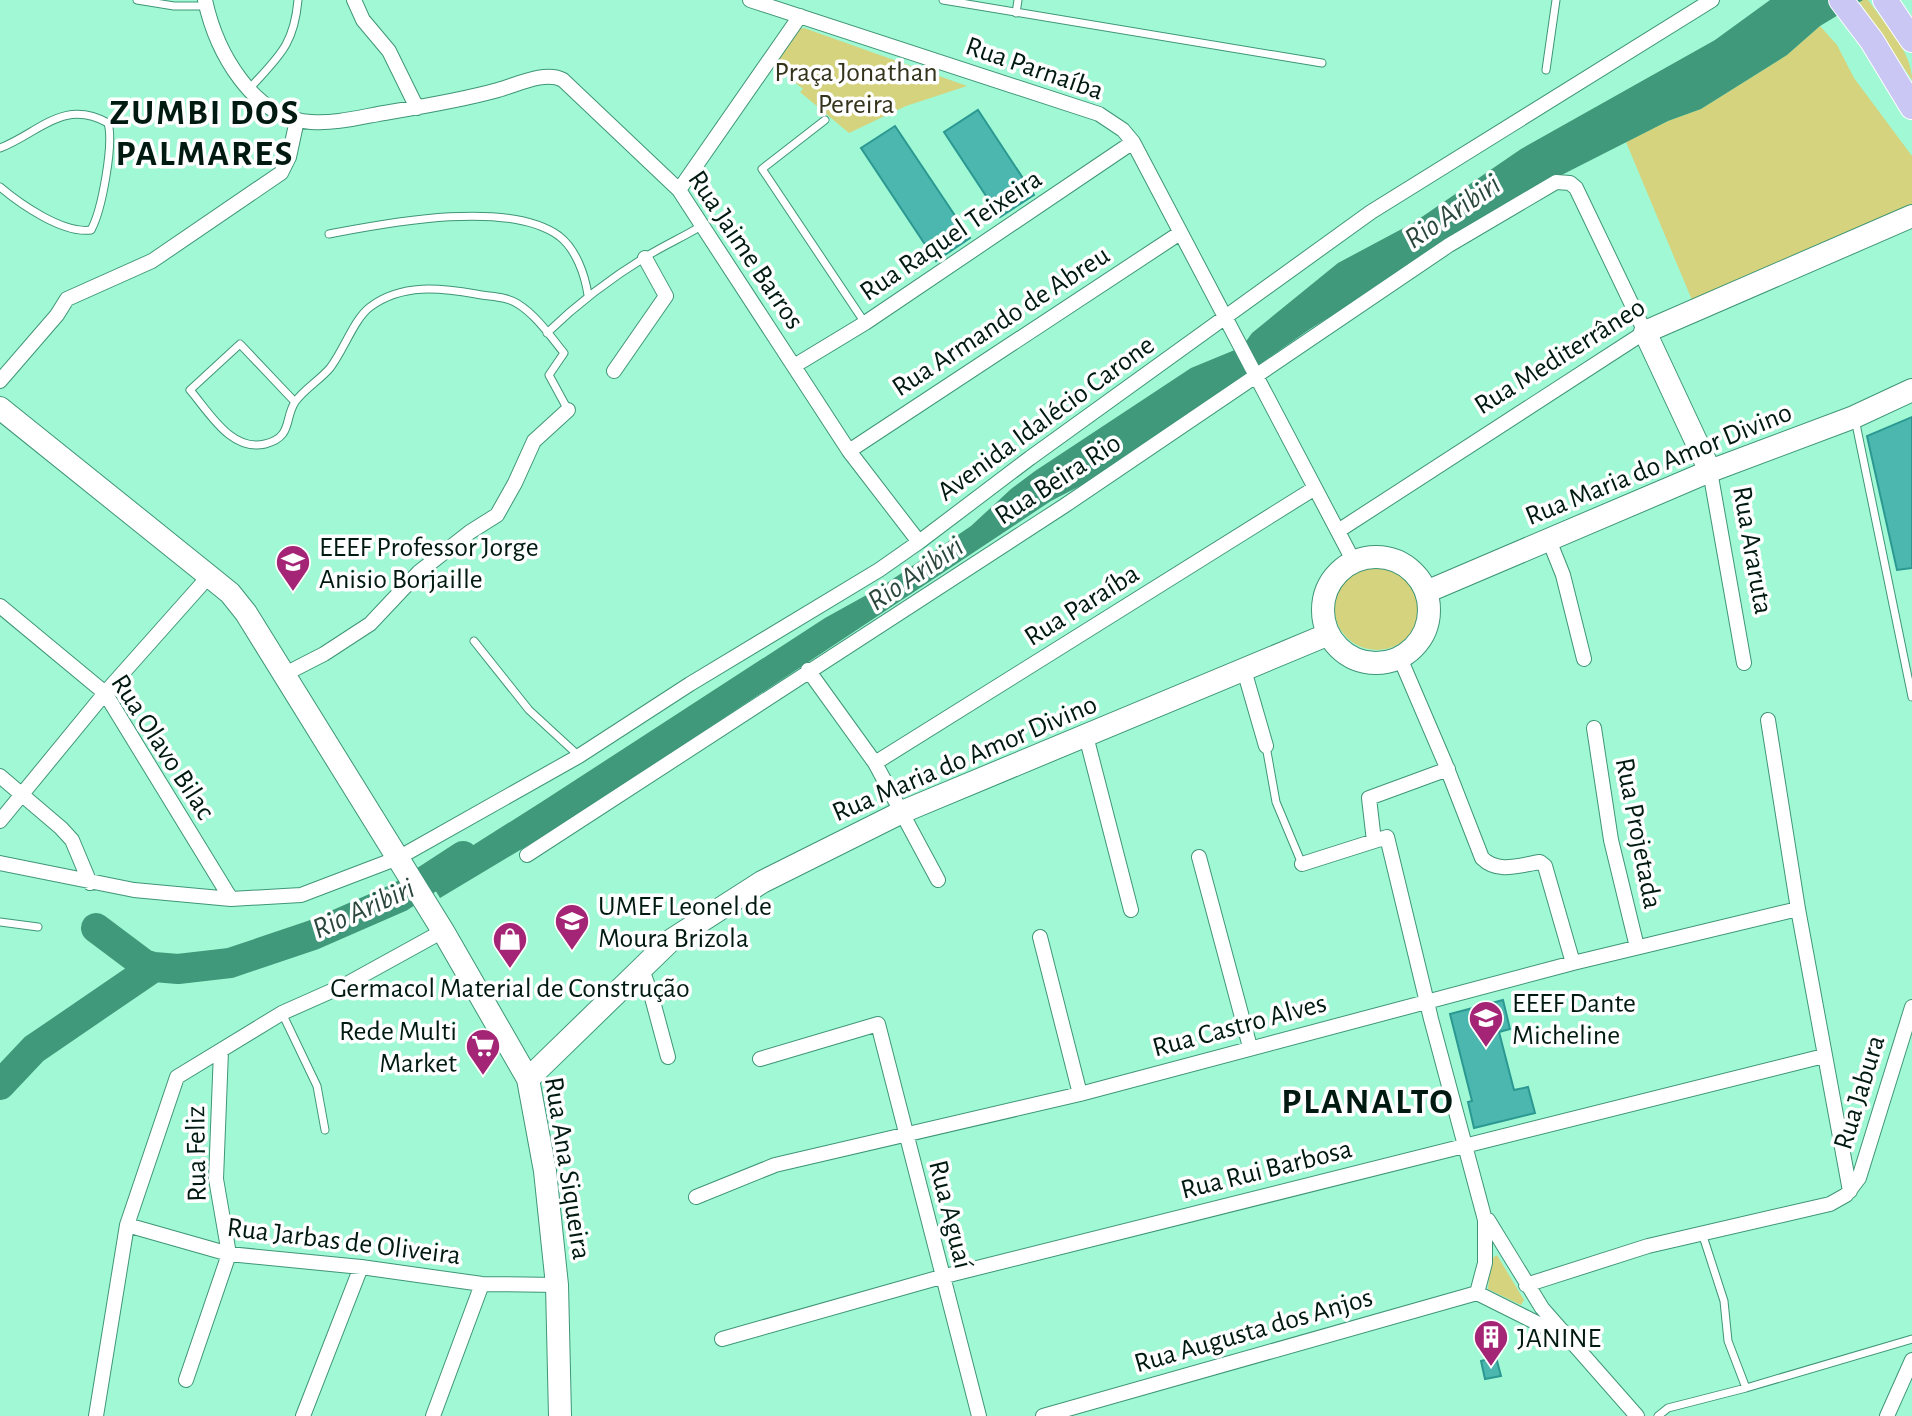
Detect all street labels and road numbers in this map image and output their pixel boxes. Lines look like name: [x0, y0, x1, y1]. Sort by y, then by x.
street label: Rua Parnaíba: [962, 32, 1107, 106]
street label: Rua Raquel Teixeira: [855, 165, 1047, 307]
street label: Rua Jaime Barros: [682, 166, 809, 334]
street label: Rua Armando de Abreu: [888, 241, 1115, 402]
street label: Rua Mediterrâneo: [1470, 293, 1650, 420]
street label: Avenida Idalécio Carone: [933, 331, 1160, 507]
street label: Rua Maria do Amor Divino: [1522, 399, 1796, 531]
street label: Rua Beira Rio: [990, 429, 1126, 531]
street label: Rua Araruta: [1727, 484, 1777, 617]
street label: Rua Paraíba: [1020, 560, 1144, 652]
street label: Rua Olavo Bilac: [105, 670, 219, 825]
street label: Rua Maria do Amor Divino: [828, 690, 1101, 827]
street label: Rua Projetada: [1610, 755, 1666, 911]
street label: Rua Castro Alves: [1150, 989, 1329, 1063]
street label: Rua Jabura: [1829, 1032, 1891, 1153]
street label: Rua Ana Siqueira: [539, 1075, 595, 1262]
street label: Rua Feliz: [182, 1106, 212, 1202]
street label: Rua Rui Barbosa: [1178, 1135, 1355, 1205]
street label: Rua Aguaí: [923, 1157, 977, 1272]
street label: Rua Jarbas de Oliveira: [225, 1214, 462, 1270]
street label: Rua Augusta dos Anjos: [1131, 1283, 1376, 1378]

